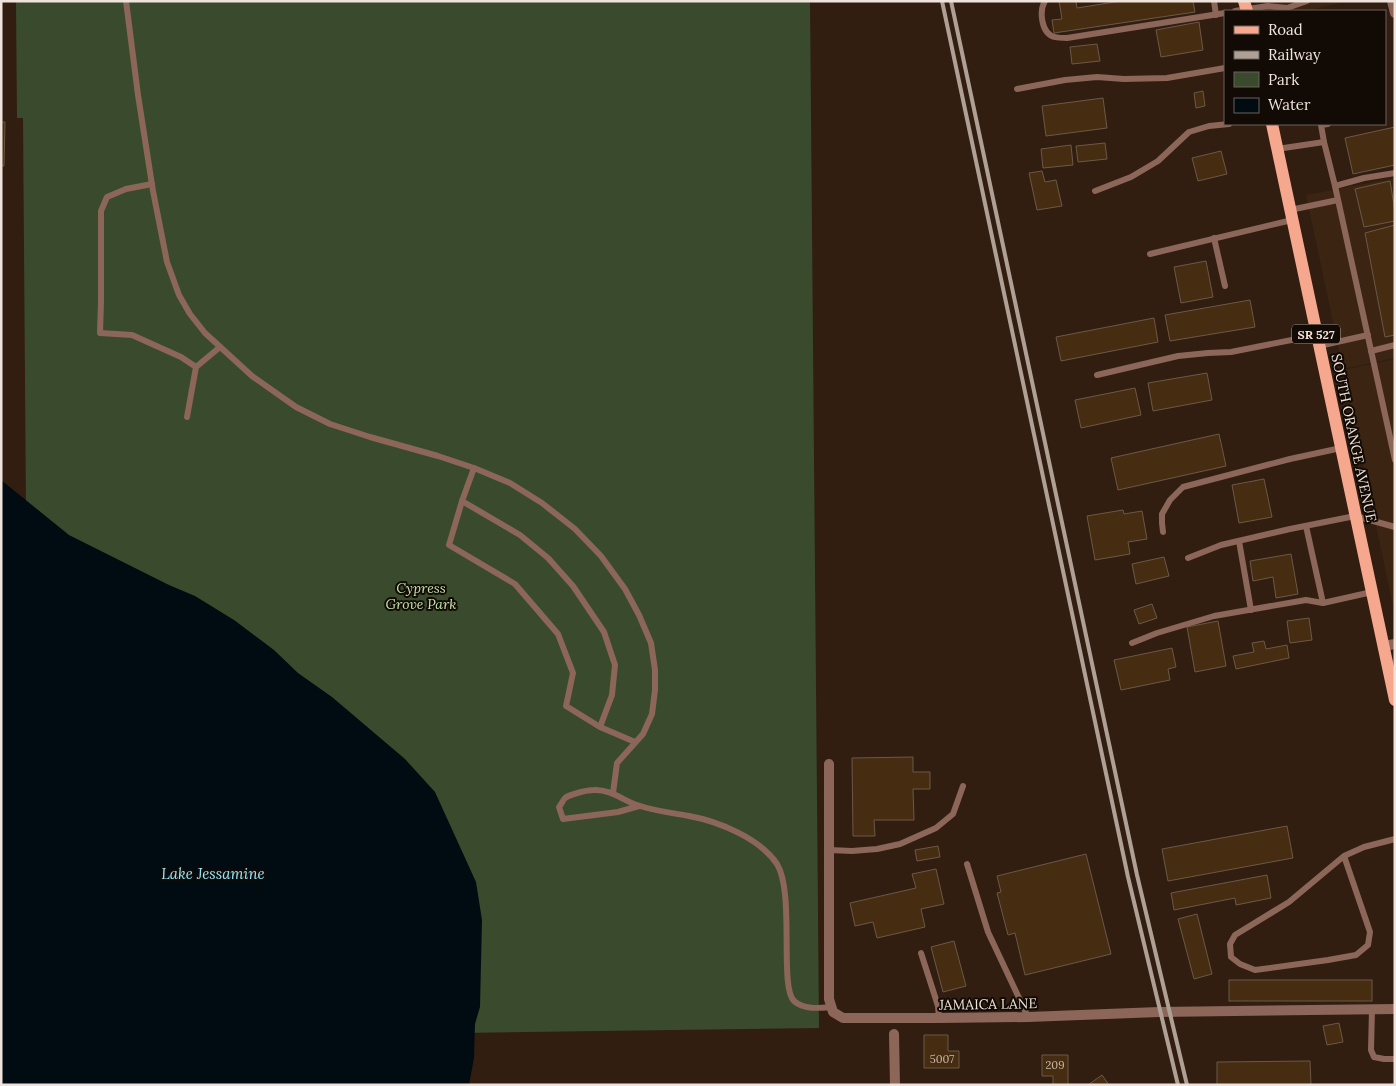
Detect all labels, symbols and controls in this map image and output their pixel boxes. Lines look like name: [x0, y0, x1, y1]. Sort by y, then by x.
legend: [1224, 10, 1386, 125]
text: Road: [1268, 20, 1303, 39]
text: Railway: [1268, 45, 1321, 64]
text: Park: [1268, 70, 1299, 89]
text: Water: [1268, 95, 1311, 114]
road number: SR 527: [1292, 324, 1340, 344]
street label: SOUTH ORANGE AVENUE: [1327, 352, 1381, 524]
park label: Cypress Grove Park: [385, 579, 457, 613]
water label: Lake Jessamine: [161, 864, 265, 883]
street label: JAMAICA LANE: [938, 994, 1038, 1014]
house number: 5007: [930, 1052, 954, 1066]
house number: 209: [1045, 1058, 1065, 1072]

